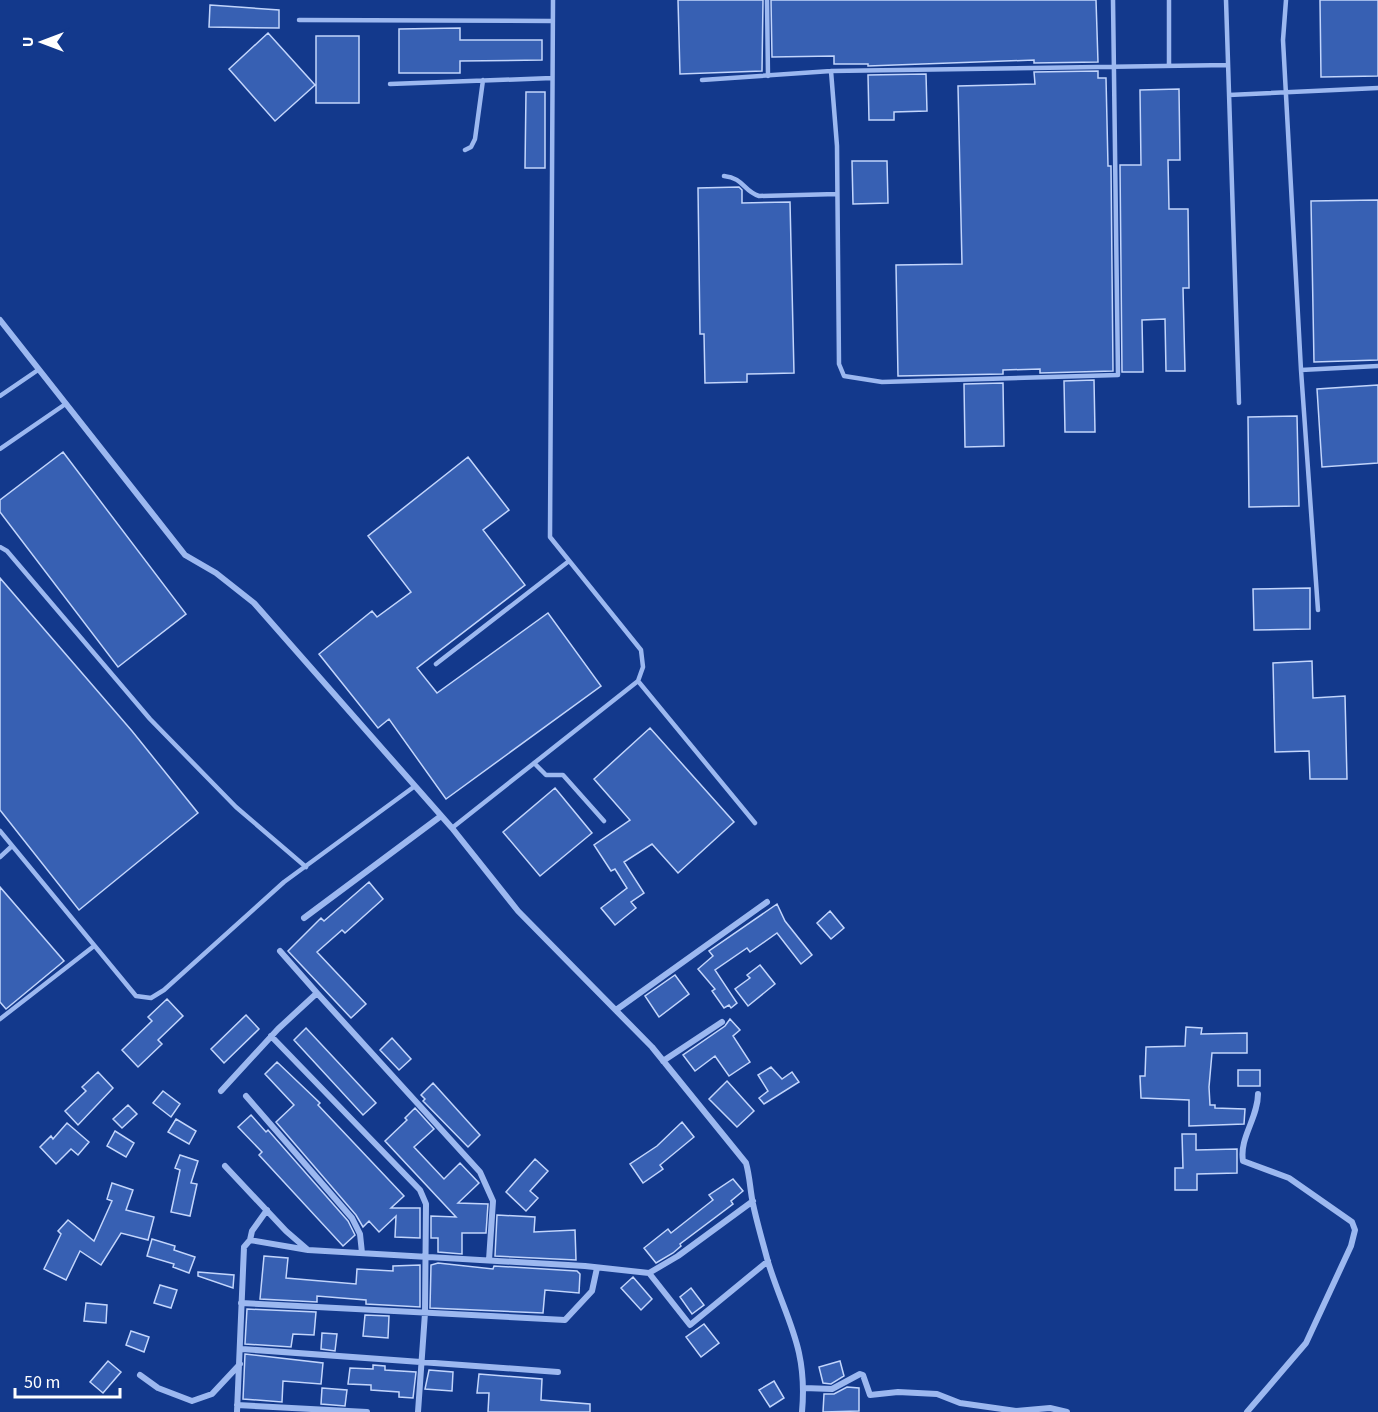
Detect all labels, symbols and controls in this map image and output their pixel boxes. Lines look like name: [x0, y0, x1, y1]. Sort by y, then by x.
north arrow: [12, 12, 72, 72]
text: U: [17, 37, 39, 47]
scale bar: [15, 1361, 120, 1399]
text: 50 m: [24, 1370, 60, 1395]

